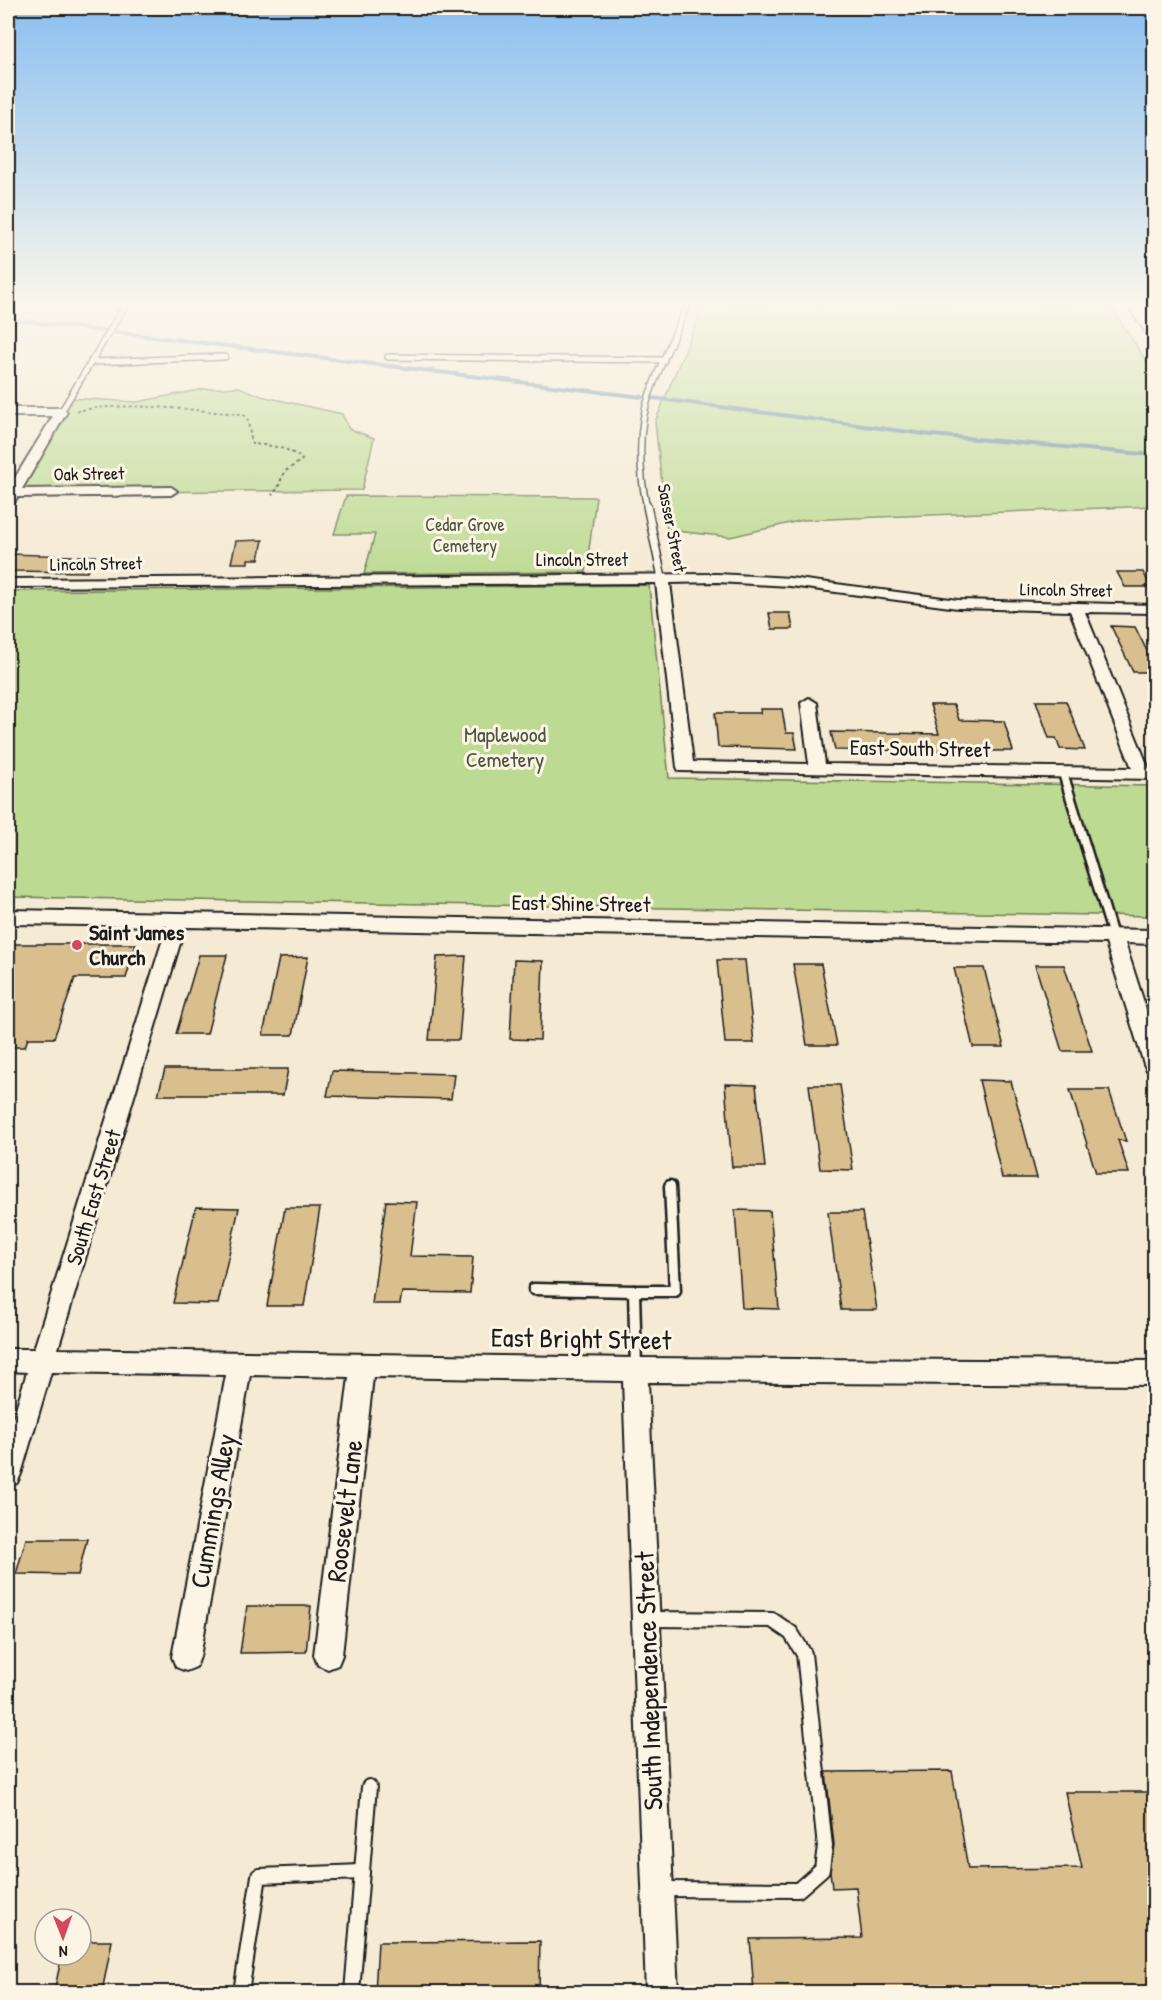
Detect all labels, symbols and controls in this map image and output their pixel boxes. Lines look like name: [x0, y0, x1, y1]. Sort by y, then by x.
street label: Oak Street: [53, 460, 125, 487]
street label: Sasser Street: [652, 482, 693, 575]
park label: Cedar Grove Cemetery: [425, 512, 505, 558]
street label: Lincoln Street: [536, 547, 629, 572]
street label: Lincoln Street: [50, 550, 143, 577]
street label: Lincoln Street: [1020, 576, 1113, 603]
park label: Maplewood Cemetery: [464, 719, 547, 774]
street label: East South Street: [850, 732, 991, 764]
street label: East Shine Street: [511, 887, 651, 919]
place label: Saint James Church: [89, 917, 185, 972]
marker: Saint James Church: [70, 938, 84, 952]
street label: South East Street: [58, 1125, 128, 1268]
street label: East Bright Street: [491, 1318, 672, 1359]
street label: Cummings Alley: [181, 1431, 244, 1591]
street label: Roosevelt Lane: [317, 1437, 371, 1584]
street label: South Independence Street: [625, 1550, 672, 1811]
north arrow: [33, 1907, 93, 1967]
text: N: [58, 1941, 68, 1963]

